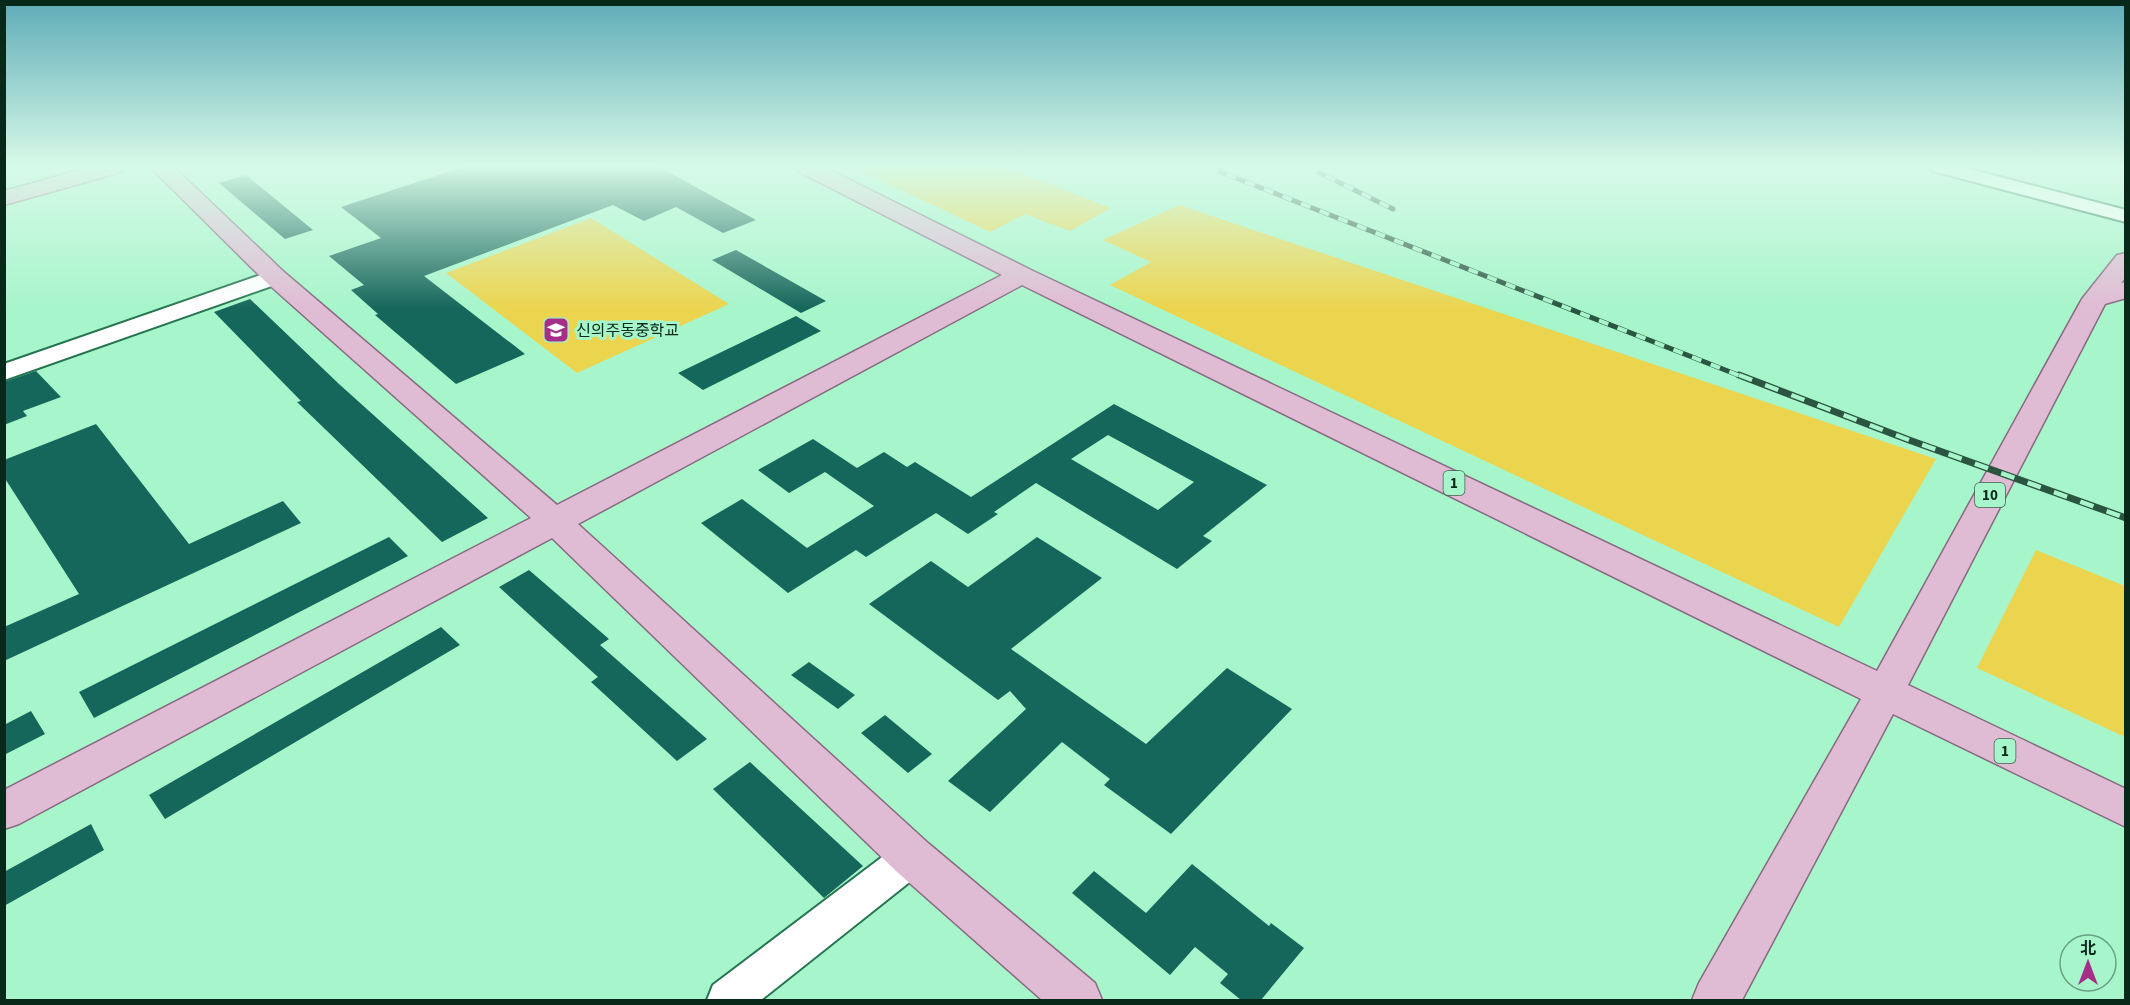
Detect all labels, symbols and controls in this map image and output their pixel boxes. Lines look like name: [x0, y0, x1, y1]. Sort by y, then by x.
school or university icon: 신의주동중학교: [541, 315, 571, 345]
place label: 신의주동중학교: [576, 320, 679, 342]
road number: 1: [1444, 471, 1464, 495]
road number: 10: [1975, 483, 2005, 507]
road number: 1: [1994, 739, 2016, 763]
north arrow: [2058, 933, 2118, 993]
text: 北: [2080, 938, 2096, 960]

